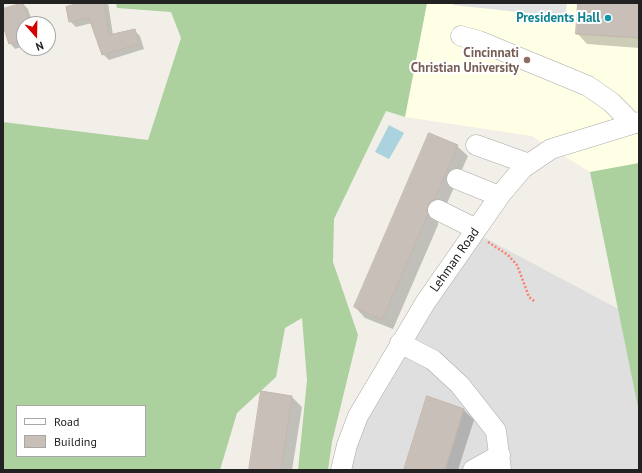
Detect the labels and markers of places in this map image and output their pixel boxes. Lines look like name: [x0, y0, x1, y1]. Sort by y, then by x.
place label: Presidents Hall: [516, 10, 600, 26]
marker: Presidents Hall: [603, 13, 613, 23]
place label: Cincinnati Christian University: [411, 45, 519, 76]
marker: Cincinnati Christian University: [522, 55, 532, 65]

